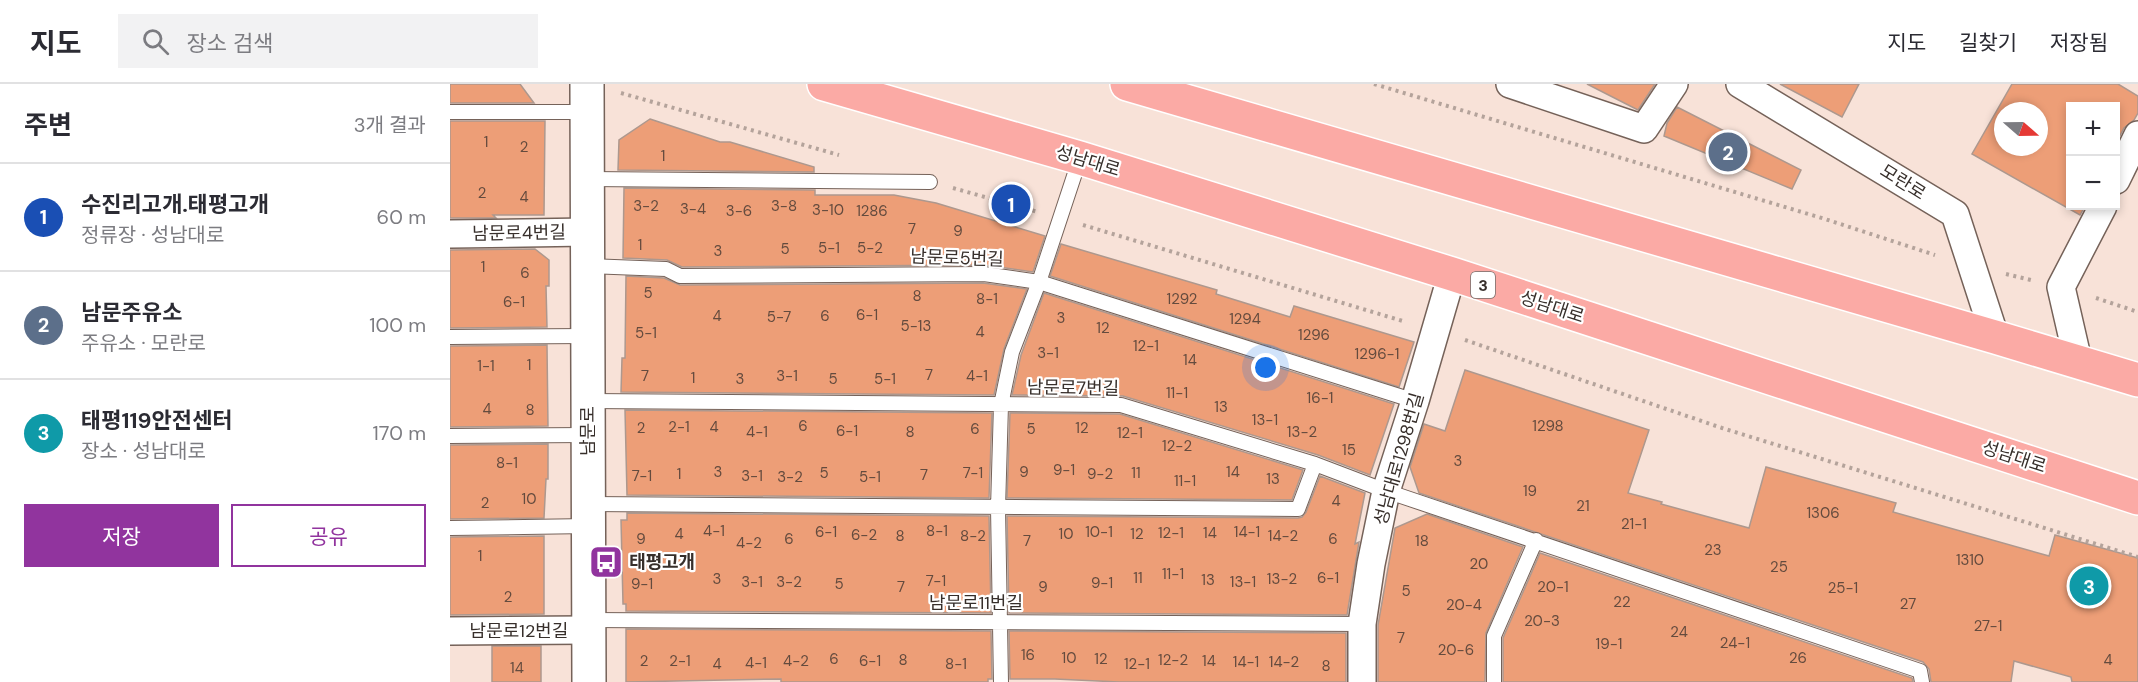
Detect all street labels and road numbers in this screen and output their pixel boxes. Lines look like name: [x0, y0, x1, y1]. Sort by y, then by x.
street label: 성남대로: [1053, 140, 1123, 182]
street label: 모란로: [1876, 159, 1930, 205]
street label: 남문로4번길: [472, 220, 566, 246]
street label: 남문로5번길: [910, 244, 1004, 272]
road number: 3: [1471, 272, 1495, 298]
street label: 성남대로: [1517, 285, 1587, 329]
street label: 남문로7번길: [1027, 375, 1119, 401]
street label: 성남대로1298번길: [1369, 390, 1429, 528]
street label: 남문로: [576, 406, 600, 456]
street label: 성남대로: [1979, 435, 2049, 479]
street label: 남문로11번길: [929, 591, 1023, 615]
street label: 남문로12번길: [470, 619, 568, 643]

